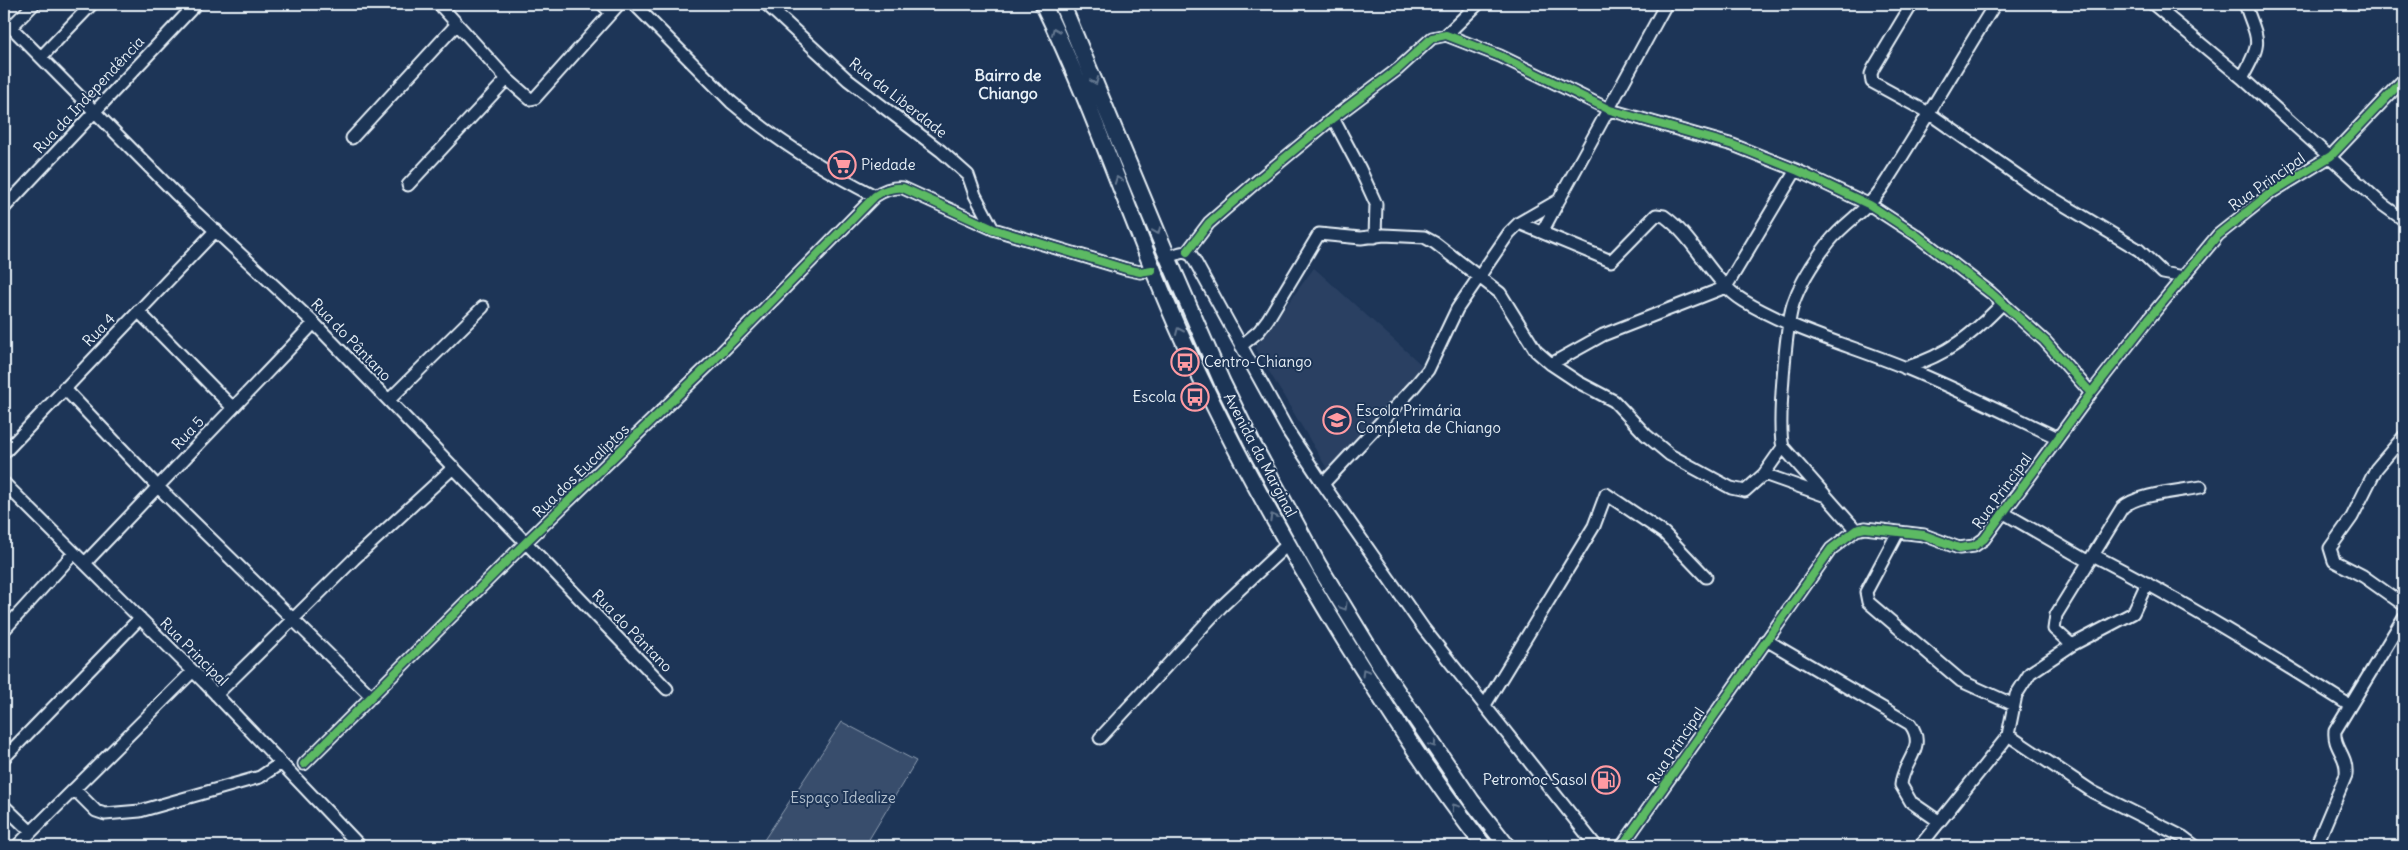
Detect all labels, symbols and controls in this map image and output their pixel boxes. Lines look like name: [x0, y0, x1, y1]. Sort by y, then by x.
one-way arrow: [1050, 27, 1060, 35]
street label: Rua da Independência: [29, 32, 148, 157]
street label: Rua da Liberdade: [845, 53, 951, 142]
district label: Bairro de Chiango: [975, 65, 1042, 104]
one-way arrow: [1089, 76, 1100, 85]
street label: Rua Principal: [2225, 148, 2309, 215]
supermarket icon: Piedade: [827, 150, 857, 180]
place label: Piedade: [861, 155, 916, 174]
one-way arrow: [1114, 176, 1124, 185]
one-way arrow: [1151, 226, 1161, 235]
street label: Rua do Pântano: [307, 294, 396, 385]
street label: Rua 4: [78, 309, 119, 350]
one-way arrow: [1174, 327, 1185, 336]
bus stop icon: Centro-Chiango: [1170, 347, 1200, 377]
place label: Centro-Chiango: [1204, 352, 1312, 371]
bus stop icon: Escola: [1180, 382, 1210, 412]
place label: Escola: [1132, 387, 1176, 406]
street label: Avenida da Marginal: [1220, 389, 1301, 520]
place label: Escola Primária Completa de Chiango: [1356, 401, 1501, 437]
school or university icon: Escola Primária Completa de Chiango: [1322, 405, 1352, 435]
street label: Rua 5: [167, 412, 208, 453]
street label: Rua dos Eucaliptos: [528, 420, 633, 521]
street label: Rua Principal: [1968, 449, 2035, 532]
one-way arrow: [1269, 514, 1279, 523]
street label: Rua do Pântano: [588, 585, 677, 676]
one-way arrow: [1338, 602, 1348, 611]
street label: Rua Principal: [156, 613, 233, 690]
one-way arrow: [1361, 668, 1371, 677]
street label: Rua Principal: [1643, 704, 1708, 788]
one-way arrow: [1426, 738, 1436, 747]
fuel station icon: Petromoc Sasol: [1591, 765, 1621, 795]
place label: Petromoc Sasol: [1483, 770, 1587, 789]
park label: Espaço Idealize: [790, 788, 896, 807]
one-way arrow: [1452, 803, 1461, 813]

